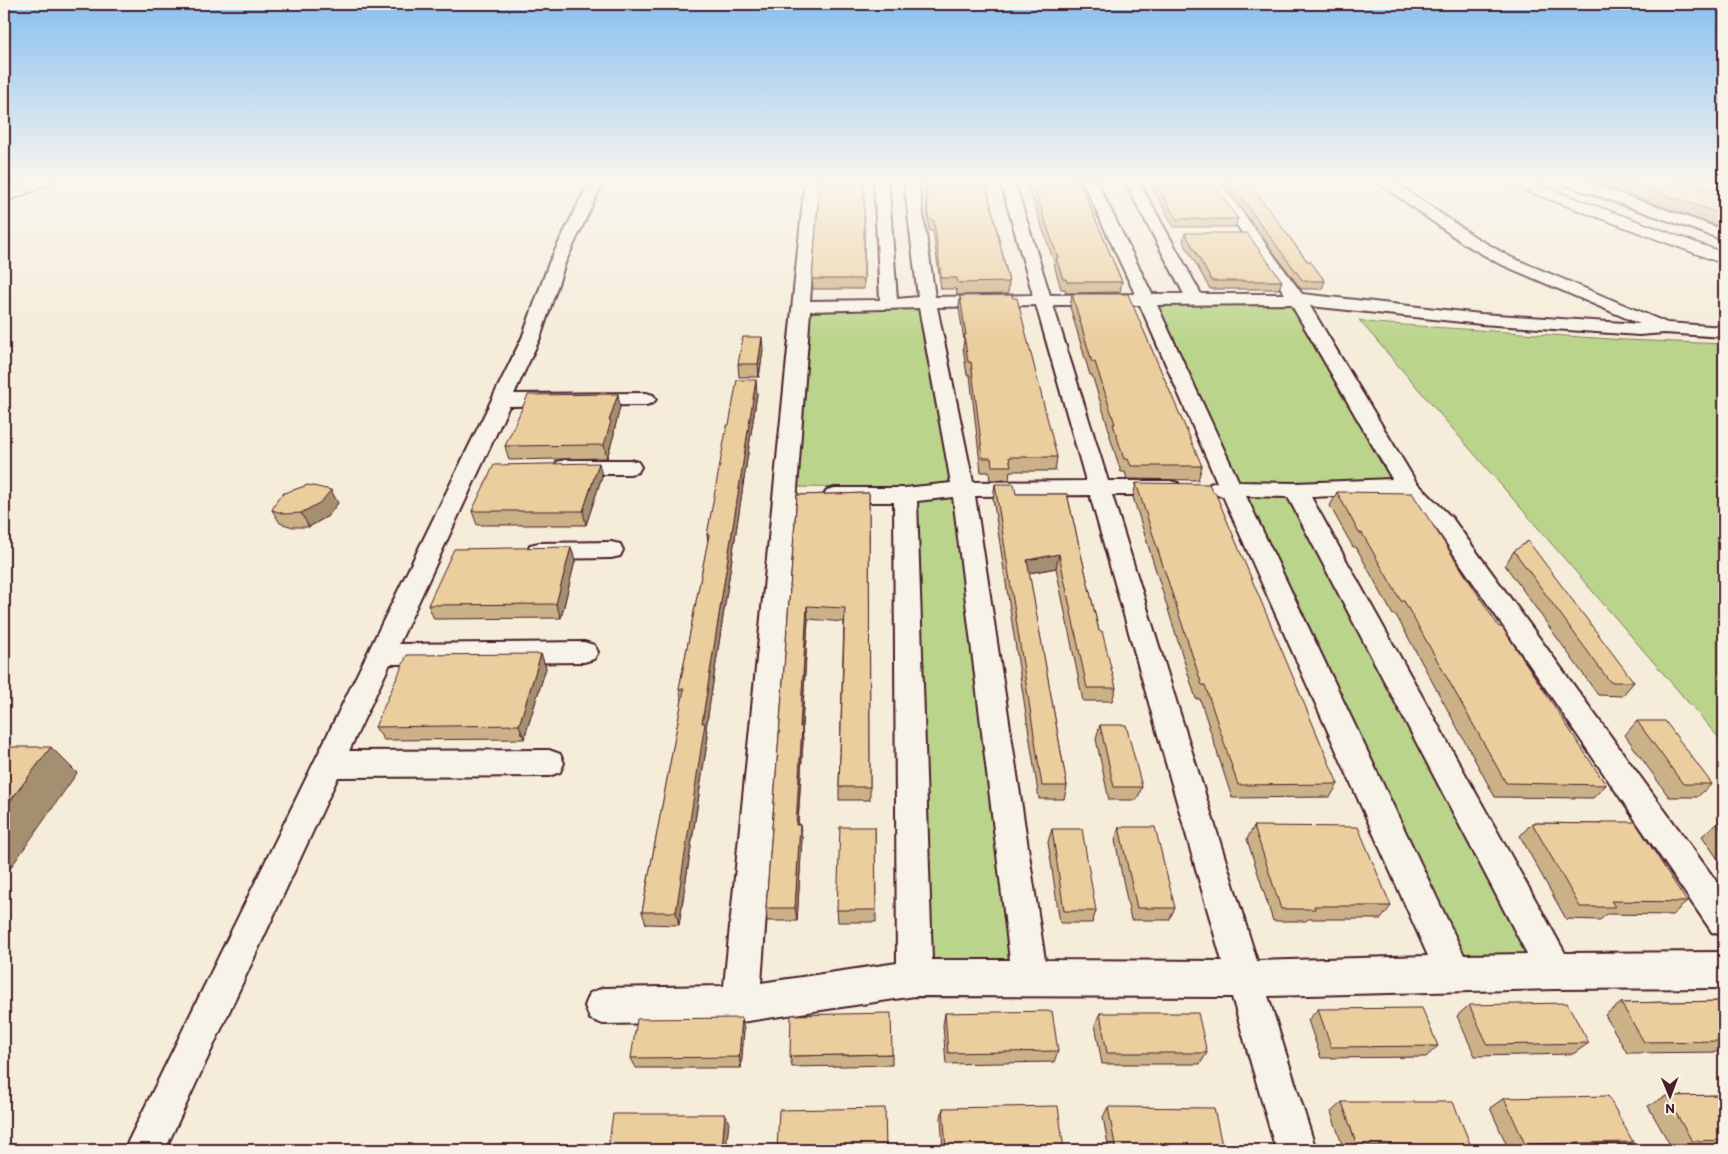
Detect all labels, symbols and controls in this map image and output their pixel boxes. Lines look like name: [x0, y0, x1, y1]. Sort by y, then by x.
north arrow: [1646, 1072, 1696, 1122]
text: N: [1665, 1100, 1675, 1117]

